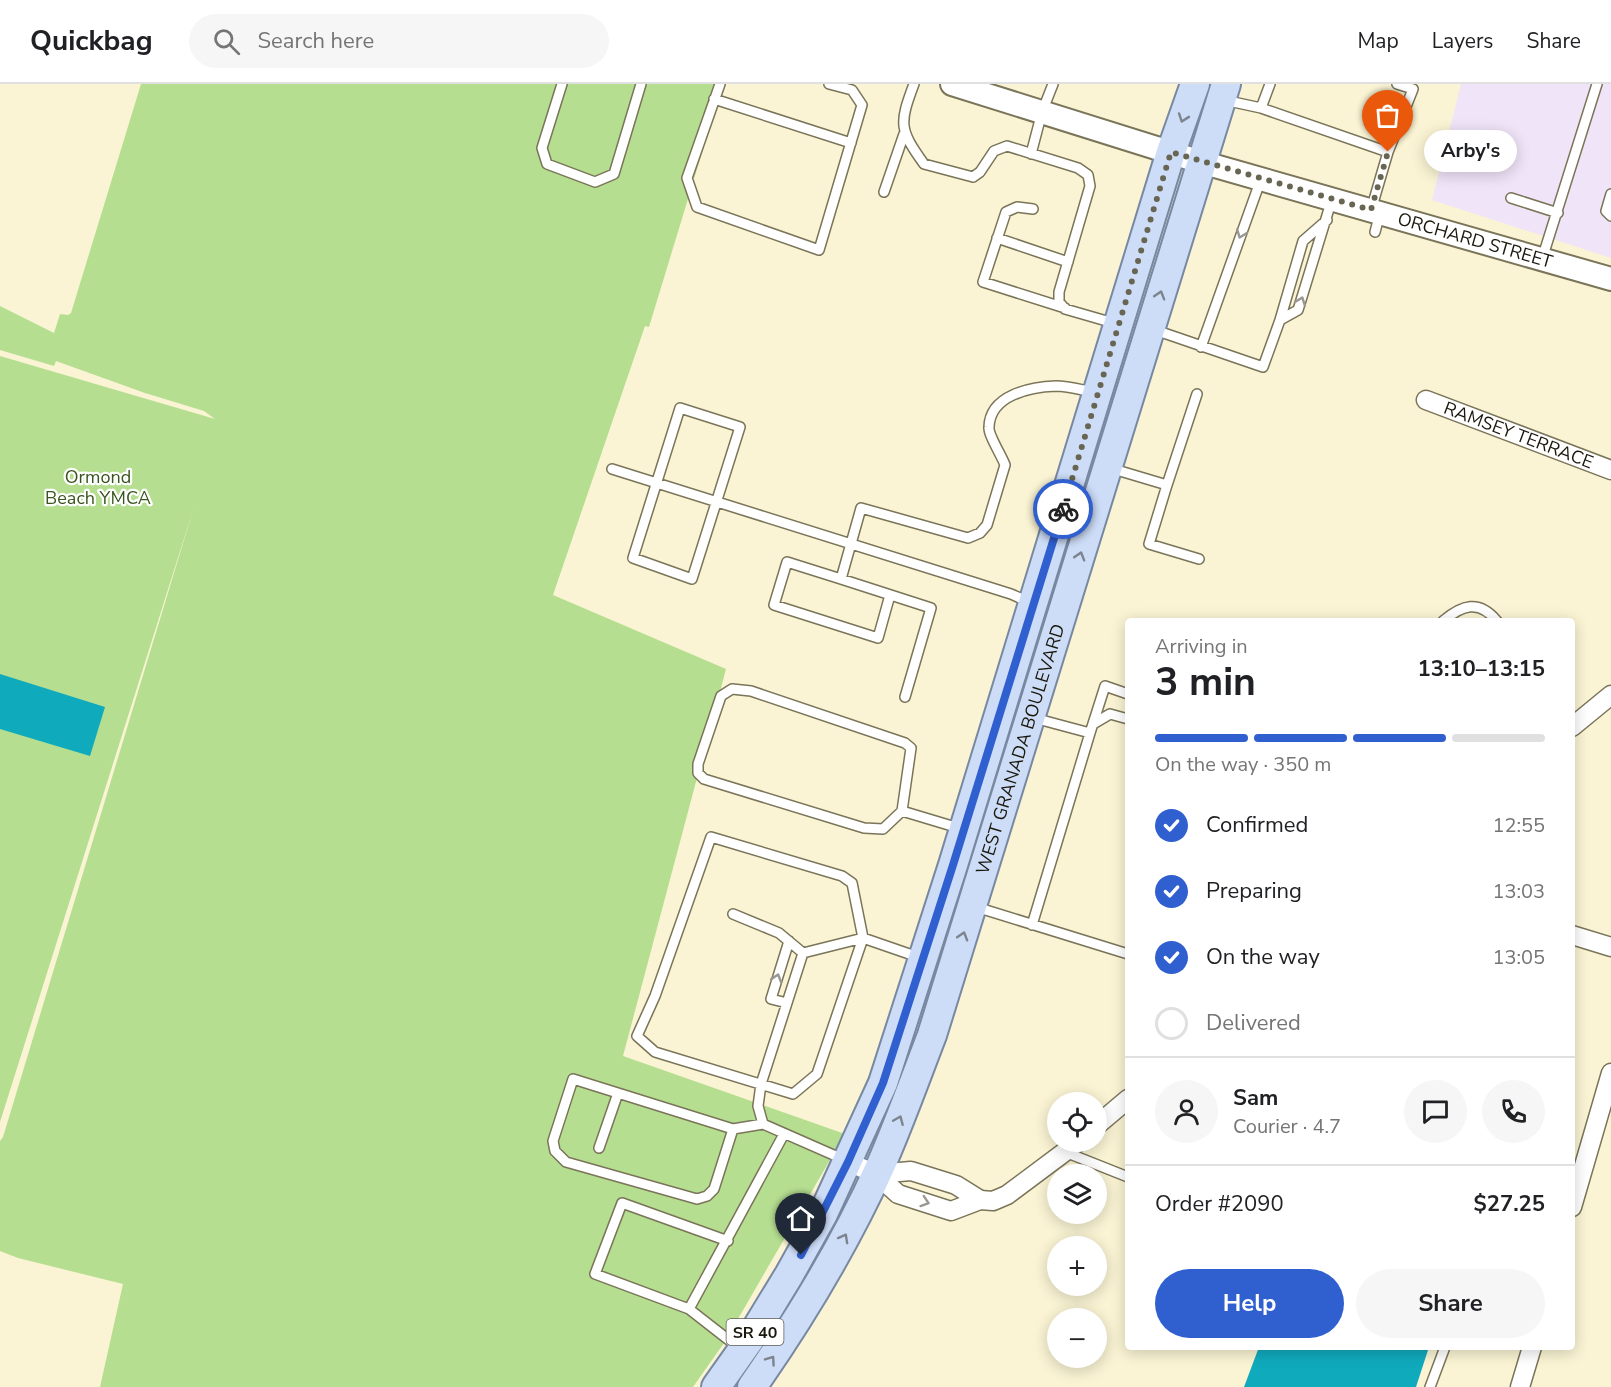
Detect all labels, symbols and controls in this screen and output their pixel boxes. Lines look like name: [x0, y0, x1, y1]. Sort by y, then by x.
search box: [189, 14, 609, 68]
text: Quickbag: [30, 22, 153, 60]
icon: search: [210, 25, 243, 58]
text: Search here: [258, 26, 374, 56]
text: Map: [1357, 27, 1399, 55]
text: Layers: [1432, 27, 1493, 55]
text: Share: [1526, 27, 1581, 55]
pin: [1362, 90, 1413, 152]
icon: bag: [1371, 99, 1404, 132]
one-way arrow: [1178, 112, 1190, 123]
callout: Arby's: [1424, 131, 1517, 173]
text: Arby's: [1441, 137, 1500, 164]
street label: ORCHARD STREET: [1395, 207, 1556, 274]
one-way arrow: [1236, 228, 1249, 239]
one-way arrow: [1153, 290, 1165, 301]
one-way arrow: [1293, 296, 1306, 307]
street label: RAMSEY TERRACE: [1440, 396, 1597, 474]
park label: Ormond Beach YMCA: [45, 465, 151, 510]
courier: [1033, 479, 1093, 539]
icon: bike: [1047, 493, 1080, 526]
one-way arrow: [1073, 551, 1085, 562]
street label: WEST GRANADA BOULEVARD: [970, 621, 1070, 877]
text: Arriving in: [1155, 633, 1248, 660]
text: 13:10–13:15: [1417, 654, 1545, 684]
text: 3 min: [1155, 656, 1256, 709]
text: On the way · 350 m: [1155, 751, 1331, 778]
icon: check: [1155, 809, 1188, 842]
text: Confirmed: [1206, 810, 1308, 840]
text: 12:55: [1492, 812, 1545, 839]
icon: check: [1155, 875, 1188, 908]
text: Preparing: [1206, 876, 1302, 906]
text: 13:03: [1492, 878, 1545, 905]
one-way arrow: [956, 931, 968, 942]
icon: check: [1155, 941, 1188, 974]
text: On the way: [1206, 942, 1320, 972]
text: 13:05: [1492, 944, 1545, 971]
one-way arrow: [770, 973, 783, 984]
text: Delivered: [1206, 1008, 1301, 1038]
button: person: [1155, 1080, 1218, 1143]
button: chat: [1404, 1080, 1467, 1143]
button: phone: [1482, 1080, 1545, 1143]
text: Sam: [1233, 1083, 1278, 1113]
map controls: [1047, 1092, 1107, 1368]
button: locate: [1047, 1092, 1107, 1152]
text: Courier · 4.7: [1233, 1113, 1341, 1140]
one-way arrow: [892, 1115, 904, 1126]
button: layers: [1047, 1164, 1107, 1224]
text: Order #2090: [1155, 1189, 1284, 1219]
text: $27.25: [1474, 1189, 1545, 1219]
pin: [775, 1193, 826, 1255]
one-way arrow: [919, 1195, 930, 1208]
icon: home: [784, 1202, 817, 1235]
one-way arrow: [837, 1234, 848, 1245]
button: +: [1047, 1236, 1107, 1296]
button: Help: [1155, 1269, 1344, 1338]
button: Share: [1356, 1269, 1545, 1338]
button: −: [1047, 1308, 1107, 1368]
road number: SR 40: [726, 1319, 783, 1345]
one-way arrow: [764, 1356, 775, 1367]

